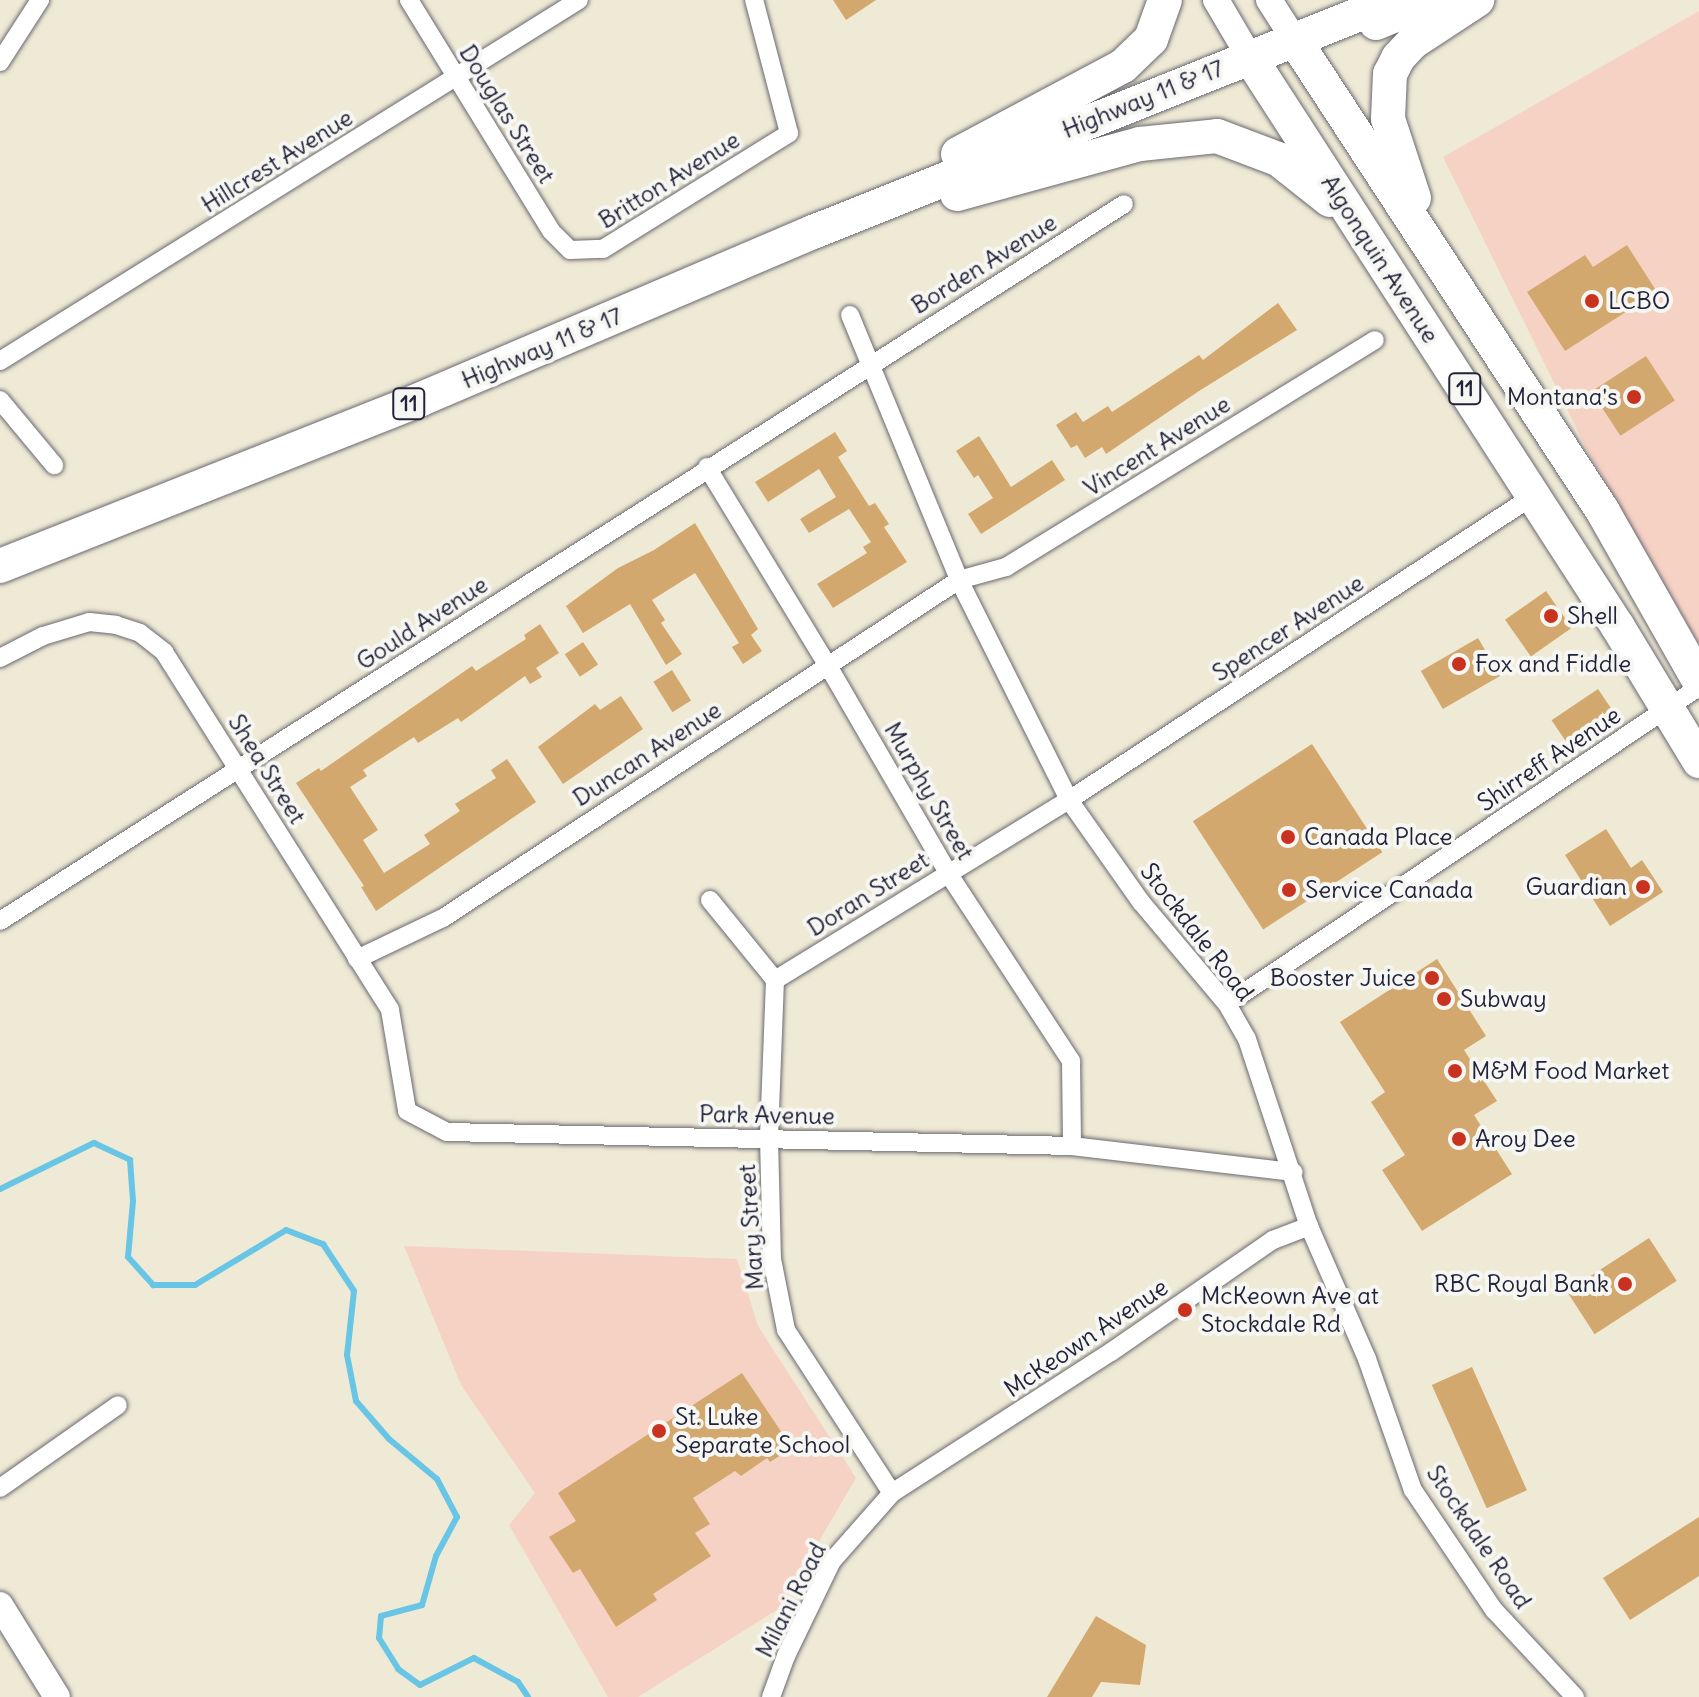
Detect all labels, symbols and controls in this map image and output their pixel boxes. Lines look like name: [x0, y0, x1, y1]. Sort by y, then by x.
street label: Douglas Street: [453, 40, 561, 188]
street label: Highway 11 & 17: [1058, 54, 1228, 144]
street label: Hillcrest Avenue: [196, 103, 358, 219]
street label: Britton Avenue: [593, 125, 745, 235]
street label: Algonquin Avenue: [1315, 170, 1445, 348]
street label: Borden Avenue: [906, 208, 1062, 320]
place label: LCBO: [1608, 287, 1670, 315]
marker: LCBO: [1583, 292, 1601, 310]
street label: Highway 11 & 17: [457, 301, 627, 395]
road number: 11: [1447, 371, 1483, 407]
place label: Montana's: [1507, 383, 1618, 411]
road number: 11: [391, 386, 427, 422]
marker: Montana's: [1625, 388, 1643, 406]
street label: Vincent Avenue: [1079, 390, 1235, 502]
street label: Spencer Avenue: [1207, 568, 1369, 688]
street label: Gould Avenue: [351, 570, 493, 676]
place label: Shell: [1567, 602, 1618, 630]
marker: Shell: [1542, 607, 1560, 625]
place label: Fox and Fiddle: [1475, 650, 1631, 678]
marker: Fox and Fiddle: [1450, 655, 1468, 673]
street label: Duncan Avenue: [568, 695, 726, 813]
street label: Shirreff Avenue: [1472, 701, 1626, 817]
street label: Shea Street: [222, 709, 312, 829]
street label: Murphy Street: [878, 717, 980, 865]
place label: Canada Place: [1304, 823, 1452, 851]
marker: Canada Place: [1279, 828, 1297, 846]
street label: Doran Street: [802, 845, 934, 943]
street label: Stockdale Road: [1134, 857, 1260, 1007]
place label: Guardian: [1525, 873, 1627, 901]
place label: Service Canada: [1305, 876, 1473, 904]
marker: Guardian: [1634, 878, 1652, 896]
marker: Service Canada: [1280, 881, 1298, 899]
place label: Booster Juice: [1270, 964, 1416, 992]
marker: Booster Juice: [1423, 969, 1441, 987]
place label: Subway: [1460, 985, 1547, 1013]
marker: Subway: [1435, 990, 1453, 1008]
place label: M&M Food Market: [1471, 1057, 1669, 1085]
marker: M&M Food Market: [1446, 1062, 1464, 1080]
street label: Park Avenue: [699, 1099, 835, 1131]
place label: Aroy Dee: [1475, 1125, 1576, 1153]
marker: Aroy Dee: [1450, 1130, 1468, 1148]
street label: Mary Street: [732, 1163, 770, 1291]
place label: RBC Royal Bank: [1434, 1270, 1609, 1298]
street label: McKeown Avenue: [999, 1273, 1173, 1403]
marker: RBC Royal Bank: [1616, 1275, 1634, 1293]
place label: McKeown Ave at Stockdale Rd: [1201, 1282, 1379, 1338]
marker: McKeown Ave at Stockdale Rd: [1176, 1301, 1194, 1319]
place label: St. Luke Separate School: [675, 1403, 850, 1459]
marker: St. Luke Separate School: [650, 1422, 668, 1440]
street label: Stockdale Road: [1420, 1460, 1538, 1614]
street label: Milani Road: [750, 1538, 832, 1662]

